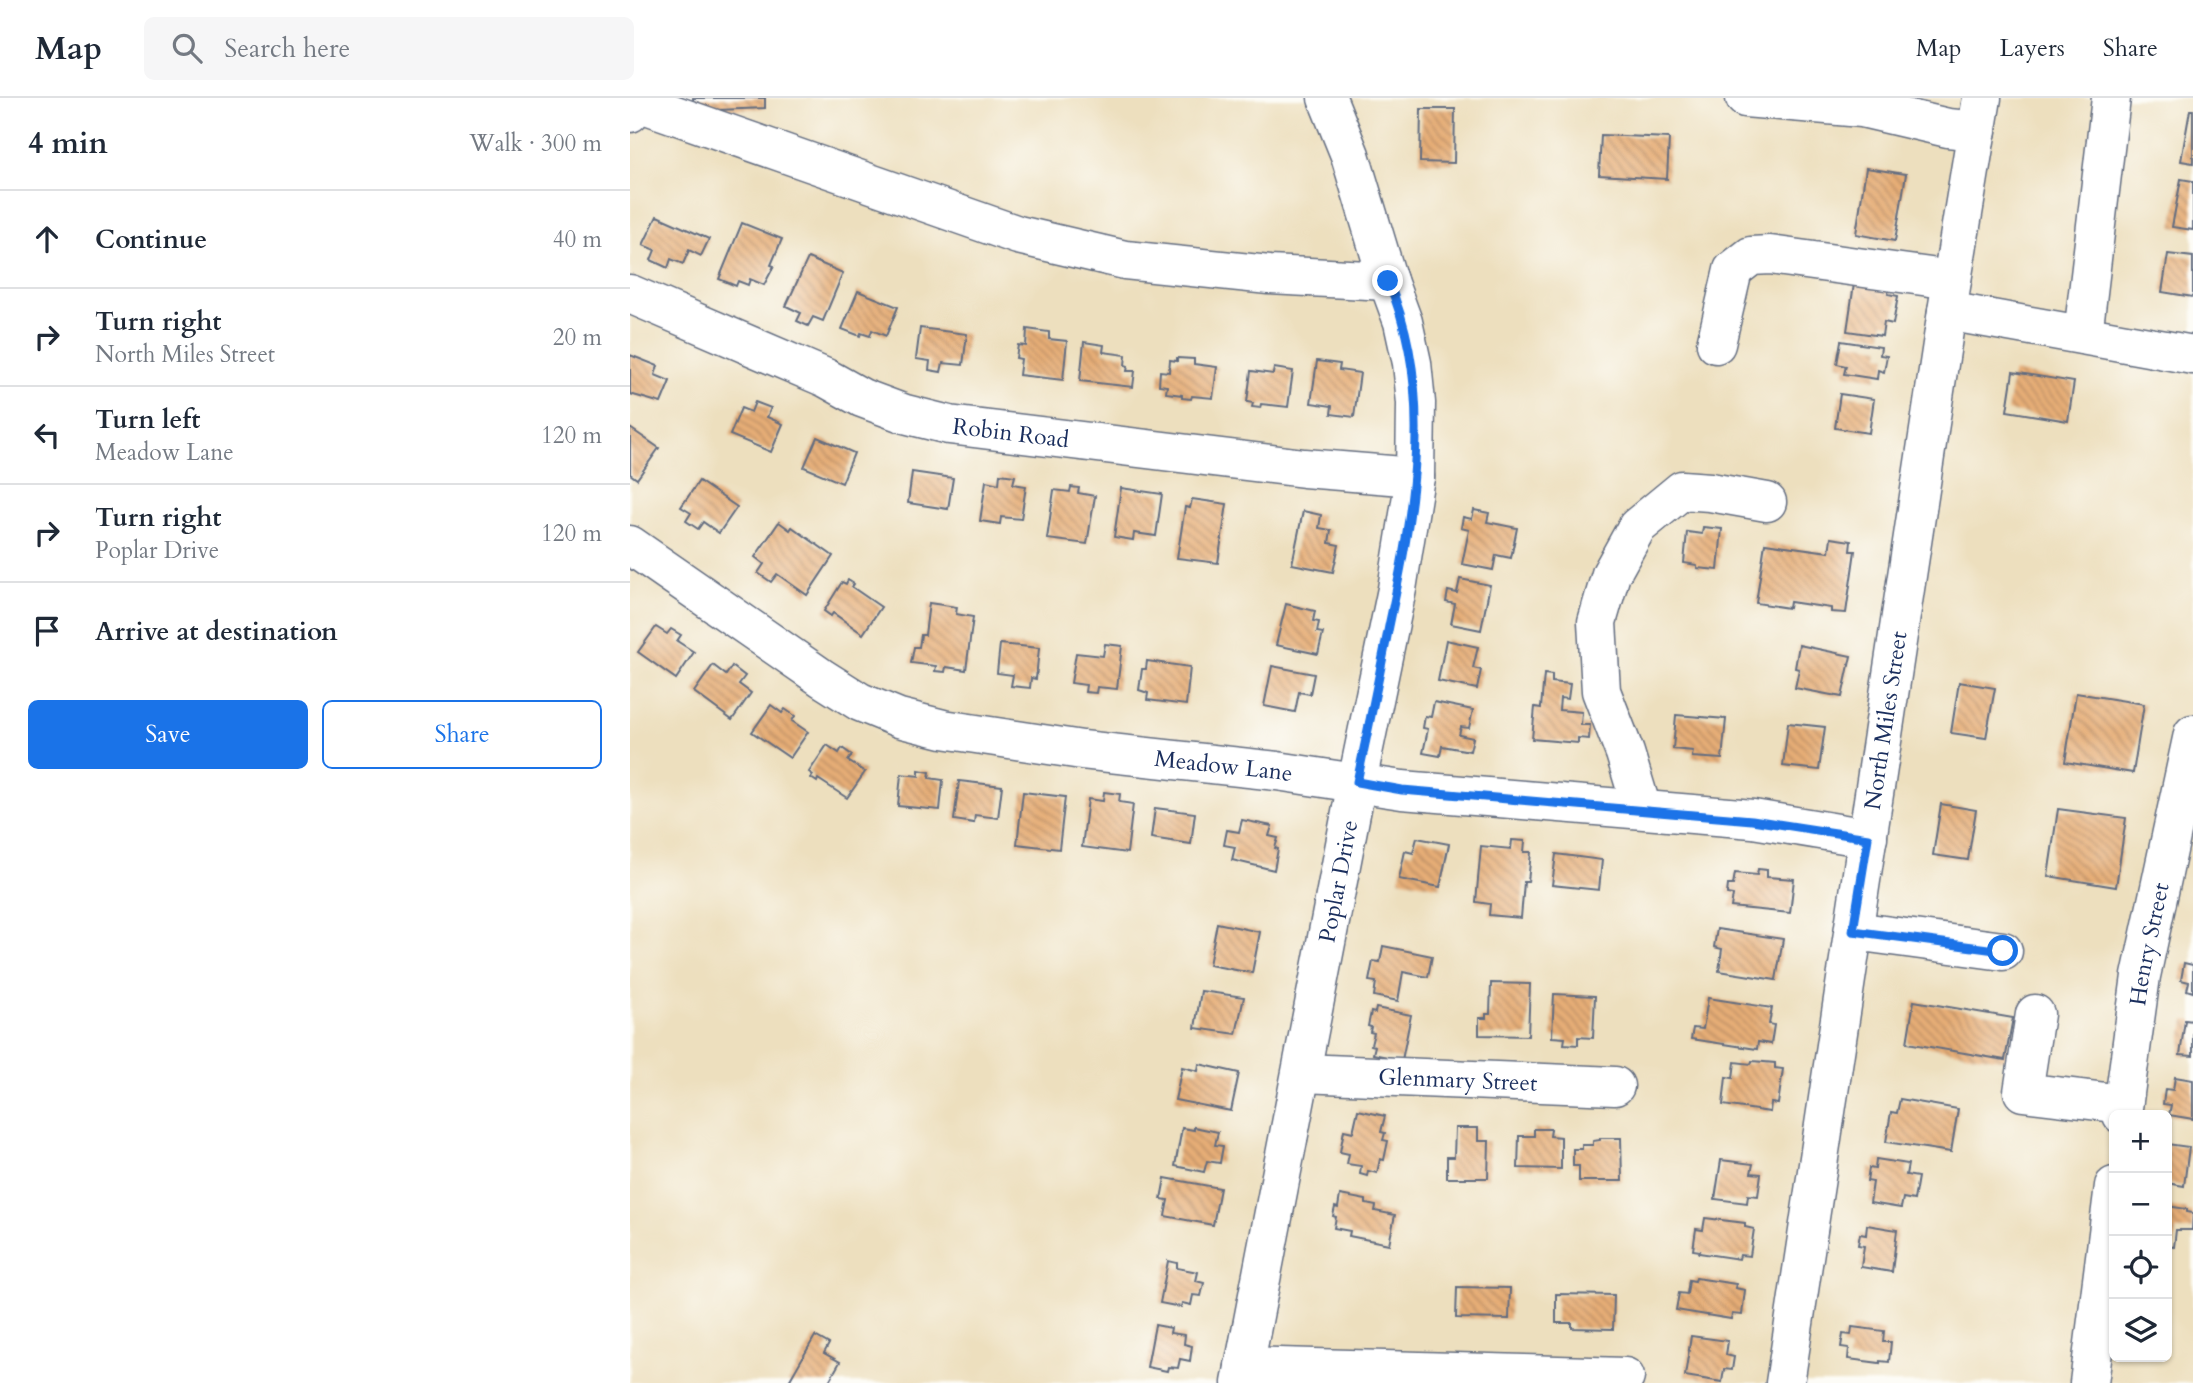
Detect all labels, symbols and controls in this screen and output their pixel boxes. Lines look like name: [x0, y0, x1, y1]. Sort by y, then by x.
search box: [144, 17, 634, 80]
text: Map: [35, 26, 102, 71]
icon: search: [168, 29, 206, 67]
text: Search here: [224, 31, 350, 66]
text: Map: [1916, 32, 1962, 65]
text: Layers: [2000, 32, 2065, 65]
text: Share: [2103, 32, 2158, 65]
text: 4 min: [28, 123, 108, 164]
text: Walk · 300 m: [469, 128, 602, 159]
icon: ahead: [28, 220, 66, 258]
text: Continue: [95, 222, 207, 257]
text: 40 m: [553, 224, 602, 255]
route end: [1372, 265, 1403, 296]
text: Turn right: [95, 304, 222, 339]
icon: right: [28, 318, 66, 356]
text: 20 m: [553, 322, 602, 353]
text: North Miles Street: [95, 339, 275, 370]
text: Turn left: [95, 402, 200, 437]
street label: Robin Road: [951, 410, 1072, 455]
icon: left: [28, 416, 66, 454]
text: 120 m: [541, 420, 602, 451]
text: Meadow Lane: [95, 437, 234, 468]
text: Turn right: [95, 500, 222, 535]
icon: right: [28, 514, 66, 552]
text: 120 m: [541, 518, 602, 549]
text: Poplar Drive: [95, 535, 219, 566]
icon: arrive: [28, 612, 66, 650]
text: Arrive at destination: [95, 614, 338, 649]
street label: North Miles Street: [1856, 629, 1914, 812]
button: Save: [28, 700, 308, 769]
button: Share: [322, 700, 602, 769]
street label: Meadow Lane: [1153, 742, 1295, 789]
street label: Poplar Drive: [1311, 817, 1365, 945]
street label: Henry Street: [2122, 880, 2176, 1008]
route start: [1987, 935, 2018, 966]
street label: Glenmary Street: [1378, 1061, 1538, 1098]
map controls: [2109, 1110, 2172, 1362]
button: +: [2109, 1110, 2172, 1173]
button: −: [2109, 1173, 2172, 1236]
button: locate: [2109, 1236, 2172, 1299]
button: layers: [2109, 1299, 2172, 1362]

